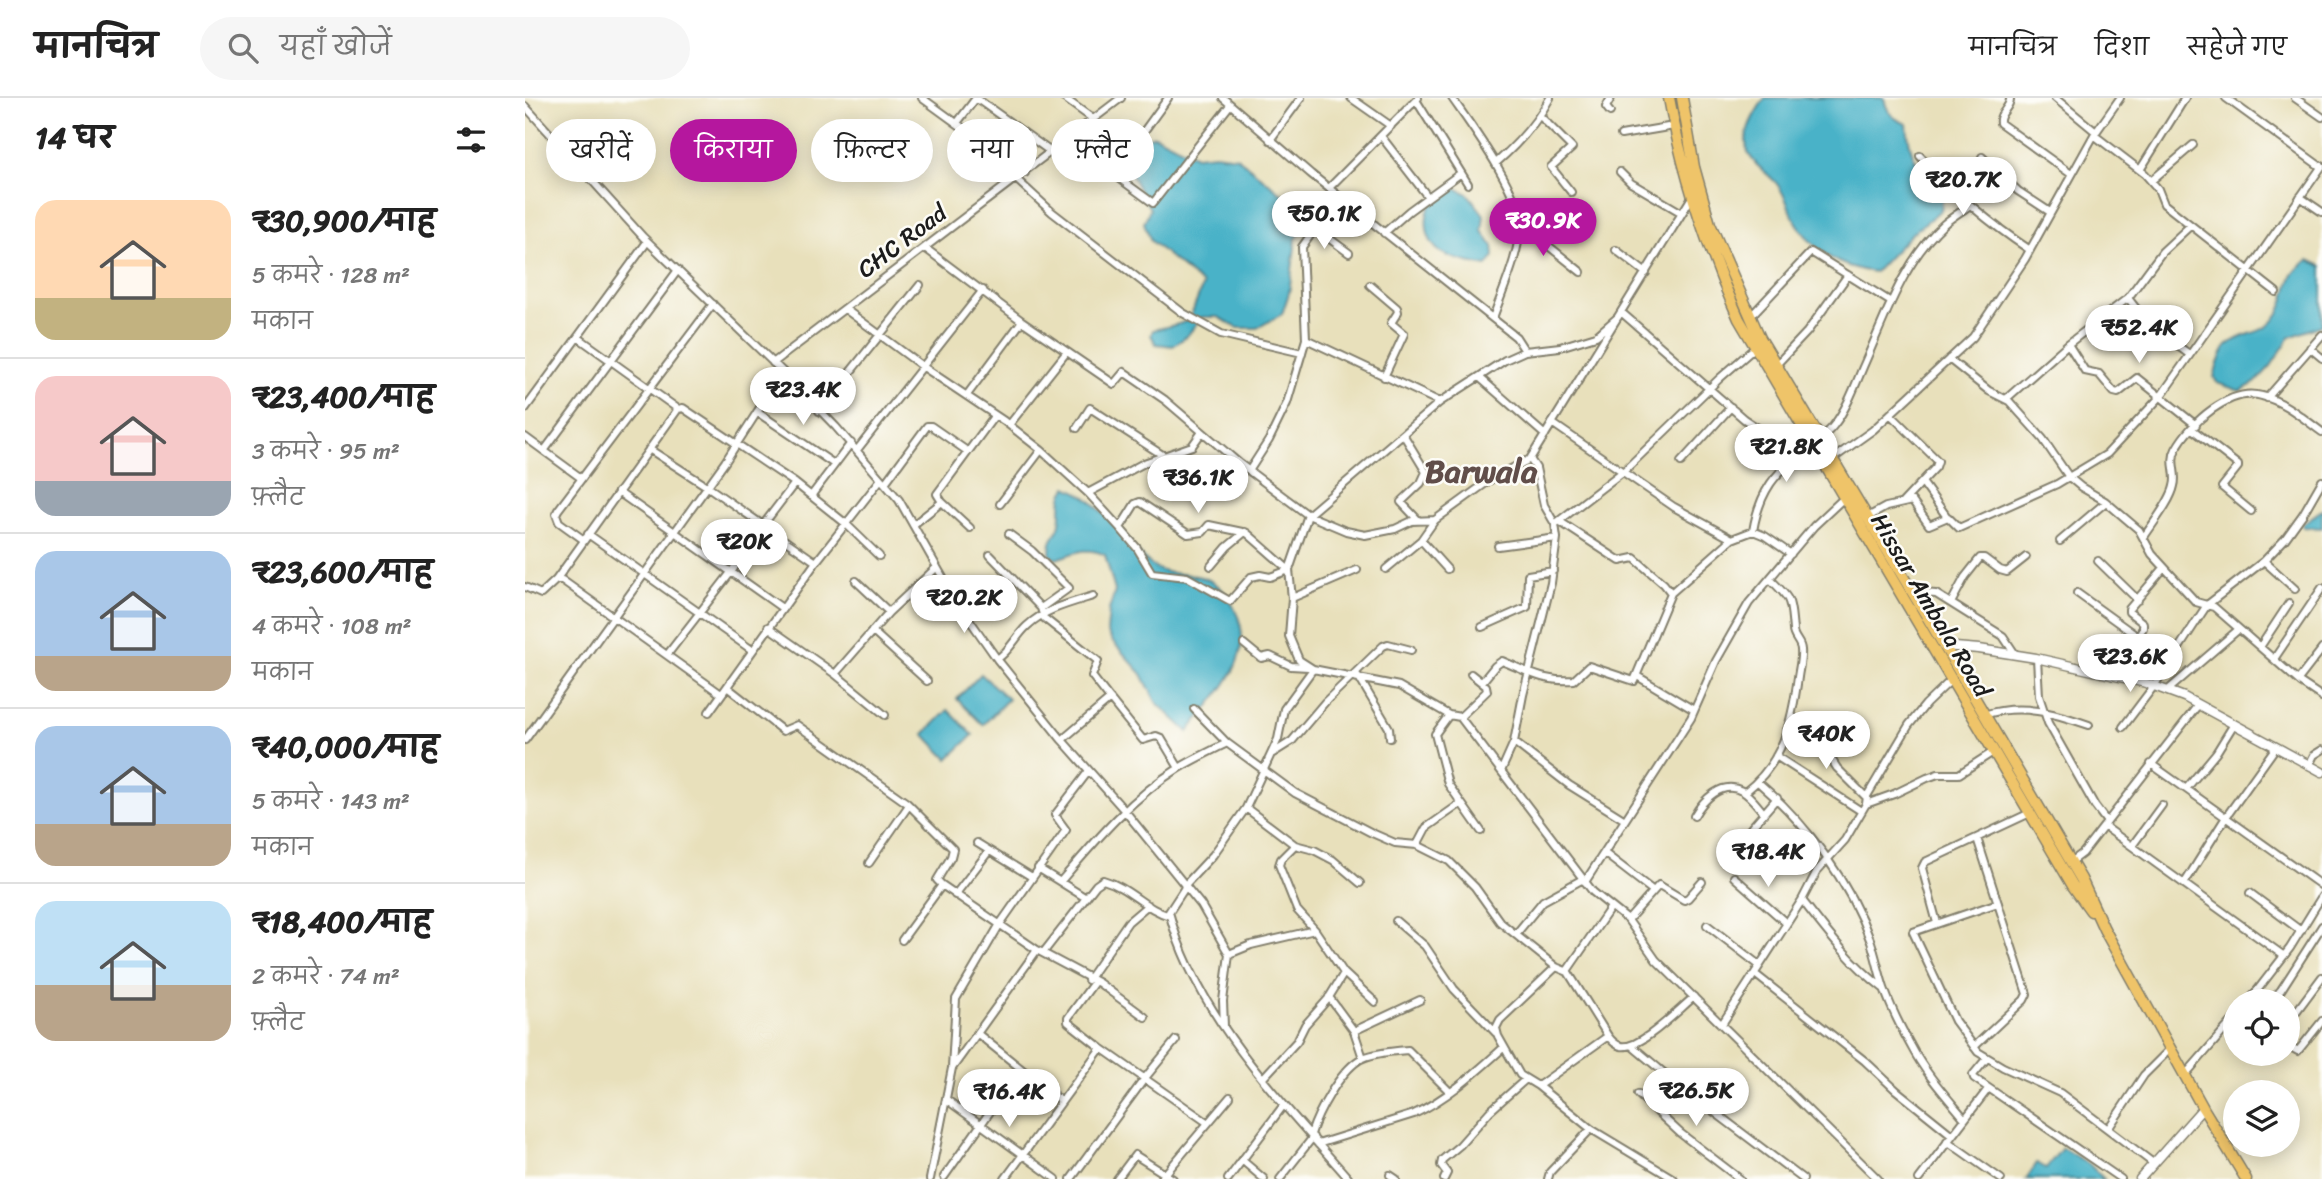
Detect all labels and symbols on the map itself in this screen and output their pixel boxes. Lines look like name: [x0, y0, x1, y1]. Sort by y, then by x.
pin: ₹20.7K: [1906, 158, 2020, 217]
street label: CHC Road: [848, 192, 958, 289]
pin: ₹50.1K: [1267, 192, 1381, 251]
pin: ₹30.9K: [1486, 198, 1600, 258]
pin: ₹52.4K: [2082, 306, 2196, 365]
pin: ₹23.4K: [746, 368, 860, 427]
pin: ₹21.8K: [1729, 424, 1843, 484]
district label: Barwala: [1425, 443, 1538, 500]
pin: ₹36.1K: [1141, 456, 1255, 515]
street label: Hissar Ambala Road: [1859, 504, 2004, 708]
pin: ₹20K: [703, 519, 785, 579]
pin: ₹20.2K: [907, 575, 1021, 635]
pin: ₹23.6K: [2073, 634, 2187, 694]
pin: ₹40K: [1785, 712, 1867, 771]
pin: ₹18.4K: [1711, 830, 1825, 889]
pin: ₹26.5K: [1639, 1068, 1753, 1128]
pin: ₹16.4K: [952, 1070, 1066, 1129]

